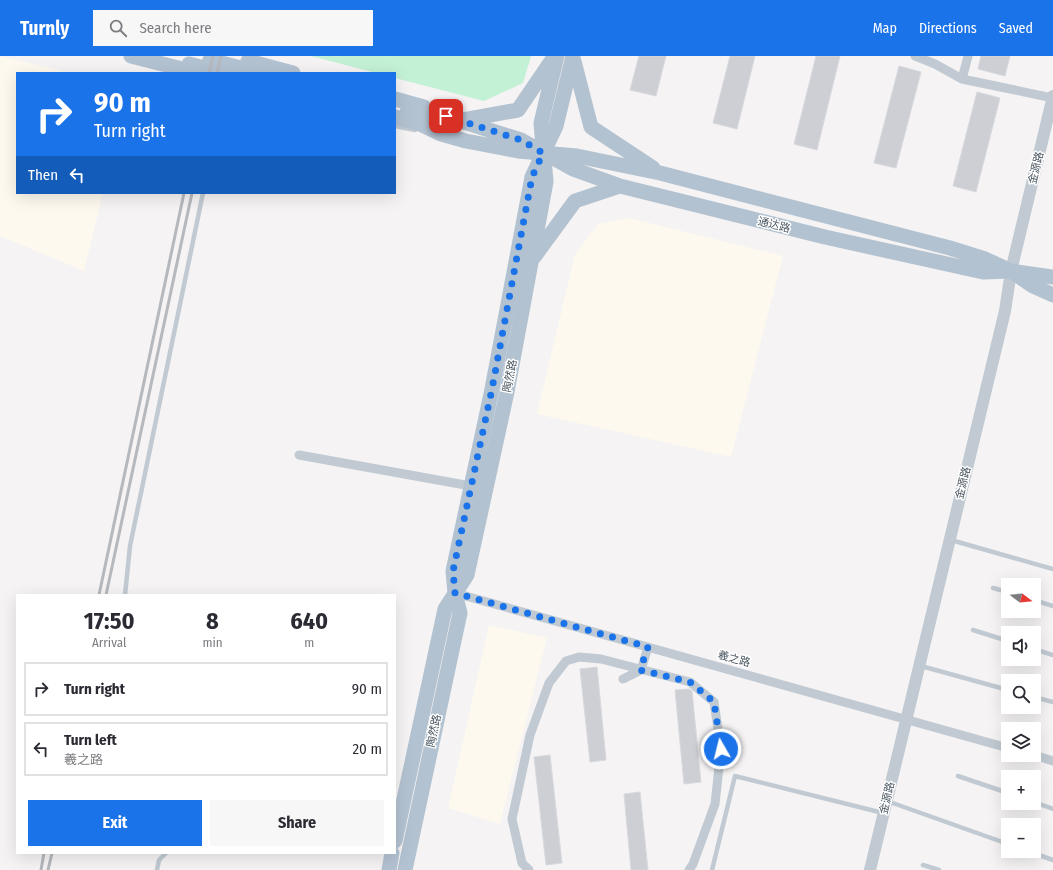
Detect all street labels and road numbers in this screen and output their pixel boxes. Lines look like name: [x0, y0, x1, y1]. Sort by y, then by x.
street label: 金源路: [1026, 150, 1046, 186]
street label: 通达路: [756, 215, 792, 235]
street label: 陶然路: [500, 359, 520, 393]
street label: 金源路: [953, 465, 973, 501]
street label: 羲之路: [716, 648, 752, 670]
street label: 陶然路: [424, 714, 444, 748]
street label: 金源路: [877, 780, 897, 816]

